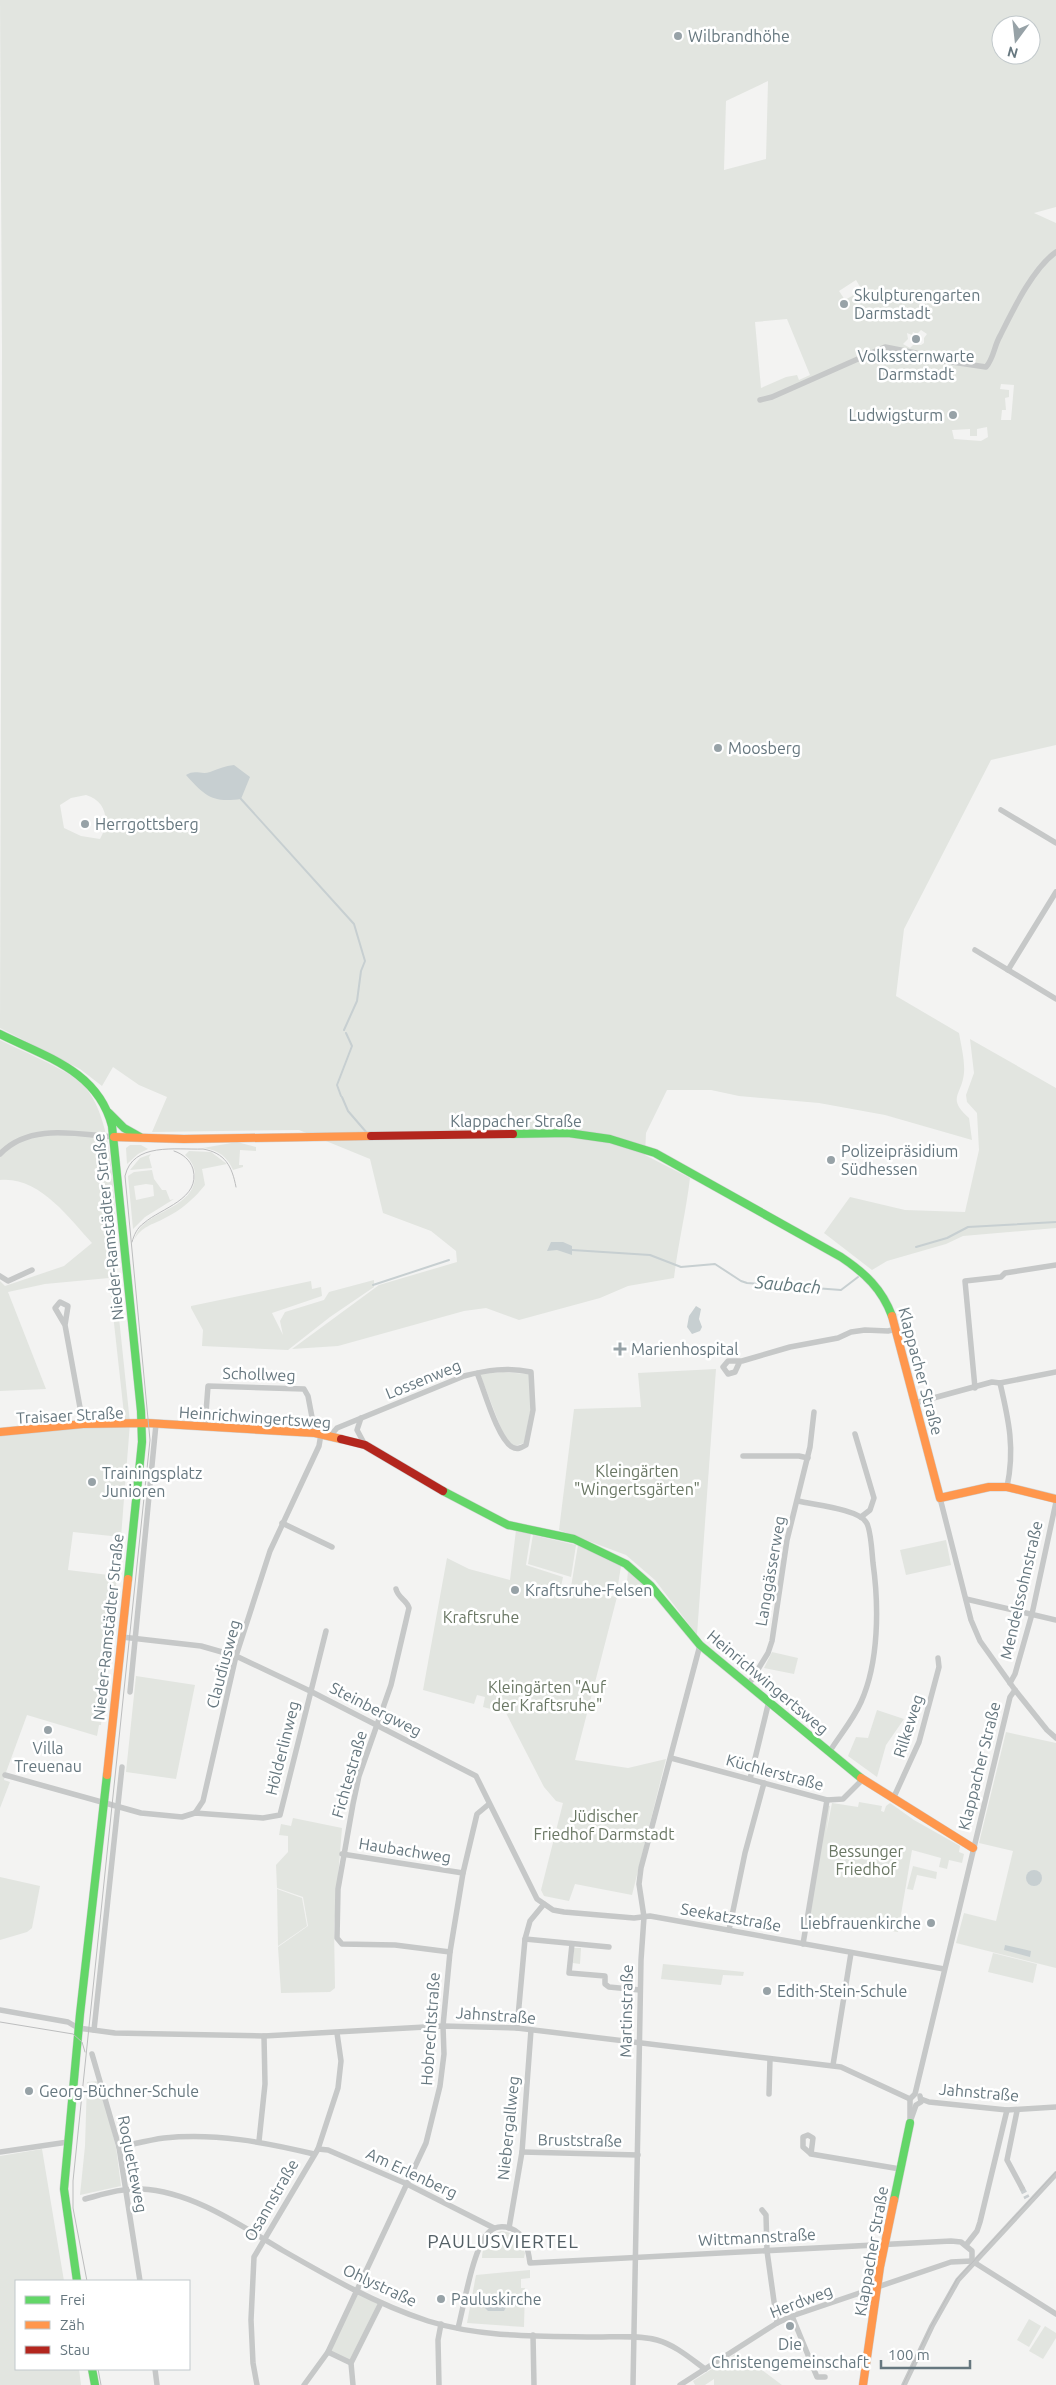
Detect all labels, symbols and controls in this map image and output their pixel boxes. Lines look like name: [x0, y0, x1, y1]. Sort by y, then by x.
north arrow: [991, 15, 1041, 65]
place label: Wilbrandhöhe: [688, 27, 790, 45]
marker: Wilbrandhöhe: [672, 30, 684, 42]
text: N: [1006, 43, 1020, 62]
place label: Skulpturengarten Darmstadt: [854, 286, 980, 322]
marker: Skulpturengarten Darmstadt: [838, 298, 850, 310]
marker: Volkssternwarte Darmstadt: [910, 333, 922, 345]
place label: Volkssternwarte Darmstadt: [857, 347, 975, 383]
place label: Ludwigsturm: [849, 406, 943, 424]
marker: Ludwigsturm: [947, 409, 959, 421]
place label: Moosberg: [728, 739, 801, 757]
marker: Moosberg: [712, 742, 724, 754]
place label: Herrgottsberg: [95, 815, 199, 833]
marker: Herrgottsberg: [79, 818, 91, 830]
street label: Klappacher Straße: [450, 1112, 582, 1130]
street label: Nieder-Ramstädter Straße: [89, 1133, 127, 1321]
place label: Polizeipräsidium Südhessen: [841, 1142, 958, 1178]
marker: Polizeipräsidium Südhessen: [825, 1154, 837, 1166]
water label: Saubach: [753, 1271, 822, 1297]
street label: Klappacher Straße: [895, 1305, 947, 1437]
place label: Marienhospital: [631, 1340, 738, 1358]
marker: Marienhospital: [613, 1342, 627, 1356]
street label: Lossenweg: [383, 1356, 463, 1402]
street label: Schollweg: [222, 1364, 296, 1384]
street label: Traisaer Straße: [16, 1403, 124, 1427]
street label: Heinrichwingertsweg: [178, 1403, 332, 1431]
park label: Kleingärten "Wingertsgärten": [574, 1462, 700, 1498]
place label: Trainingsplatz Junioren: [102, 1464, 202, 1500]
marker: Trainingsplatz Junioren: [86, 1476, 98, 1488]
street label: Langgässerweg: [751, 1514, 789, 1628]
street label: Mendelssohnstraße: [996, 1519, 1046, 1661]
street label: Nieder-Ramstädter Straße: [89, 1533, 127, 1721]
place label: Kraftsruhe-Felsen: [525, 1581, 652, 1599]
marker: Kraftsruhe-Felsen: [509, 1584, 521, 1596]
park label: Kraftsruhe: [443, 1608, 519, 1626]
street label: Claudiusweg: [203, 1618, 243, 1710]
street label: Heinrichwingertsweg: [704, 1626, 832, 1738]
street label: Steinbergweg: [327, 1678, 425, 1740]
park label: Kleingärten "Auf der Kraftsruhe": [488, 1678, 607, 1714]
street label: Rilkeweg: [889, 1692, 927, 1760]
street label: Hölderlinweg: [262, 1699, 302, 1797]
street label: Klappacher Straße: [954, 1700, 1004, 1832]
marker: Villa Treuenau: [42, 1724, 54, 1736]
street label: Fichtestraße: [328, 1728, 370, 1820]
place label: Villa Treuenau: [14, 1739, 82, 1775]
street label: Küchlerstraße: [724, 1750, 826, 1794]
park label: Jüdischer Friedhof Darmstadt: [533, 1807, 675, 1843]
street label: Haubachweg: [358, 1834, 452, 1866]
park label: Bessunger Friedhof: [828, 1842, 904, 1878]
street label: Seekatzstraße: [679, 1899, 783, 1935]
place label: Liebfrauenkirche: [800, 1914, 921, 1932]
marker: Liebfrauenkirche: [925, 1917, 937, 1929]
street label: Martinstraße: [616, 1964, 636, 2058]
street label: Hobrechtstraße: [417, 1972, 443, 2086]
place label: Edith-Stein-Schule: [777, 1982, 907, 2000]
marker: Edith-Stein-Schule: [761, 1985, 773, 1997]
street label: Jahnstraße: [455, 2003, 537, 2027]
street label: Niebergallweg: [494, 2075, 522, 2181]
street label: Jahnstraße: [938, 2080, 1020, 2104]
place label: Georg-Büchner-Schule: [39, 2082, 199, 2100]
marker: Georg-Büchner-Schule: [23, 2085, 35, 2097]
street label: Roquetteweg: [115, 2114, 151, 2214]
street label: Bruststraße: [538, 2130, 622, 2150]
street label: Am Erlenberg: [364, 2144, 460, 2202]
street label: Osannstraße: [240, 2156, 302, 2244]
street label: Klappacher Straße: [851, 2185, 891, 2317]
street label: Wittmannstraße: [698, 2225, 816, 2249]
district label: PAULUSVIERTEL: [427, 2230, 579, 2252]
street label: Ohlystraße: [340, 2260, 420, 2310]
legend: [15, 2280, 190, 2370]
street label: Herdweg: [767, 2281, 835, 2321]
place label: Pauluskirche: [451, 2290, 541, 2308]
text: Frei: [60, 2291, 85, 2308]
marker: Pauluskirche: [435, 2293, 447, 2305]
text: Zäh: [60, 2316, 85, 2333]
marker: Die Christengemeinschaft: [784, 2320, 796, 2332]
place label: Die Christengemeinschaft: [711, 2335, 870, 2371]
scale bar: [881, 2338, 970, 2370]
text: Stau: [60, 2341, 90, 2358]
text: 100 m: [888, 2346, 930, 2363]

